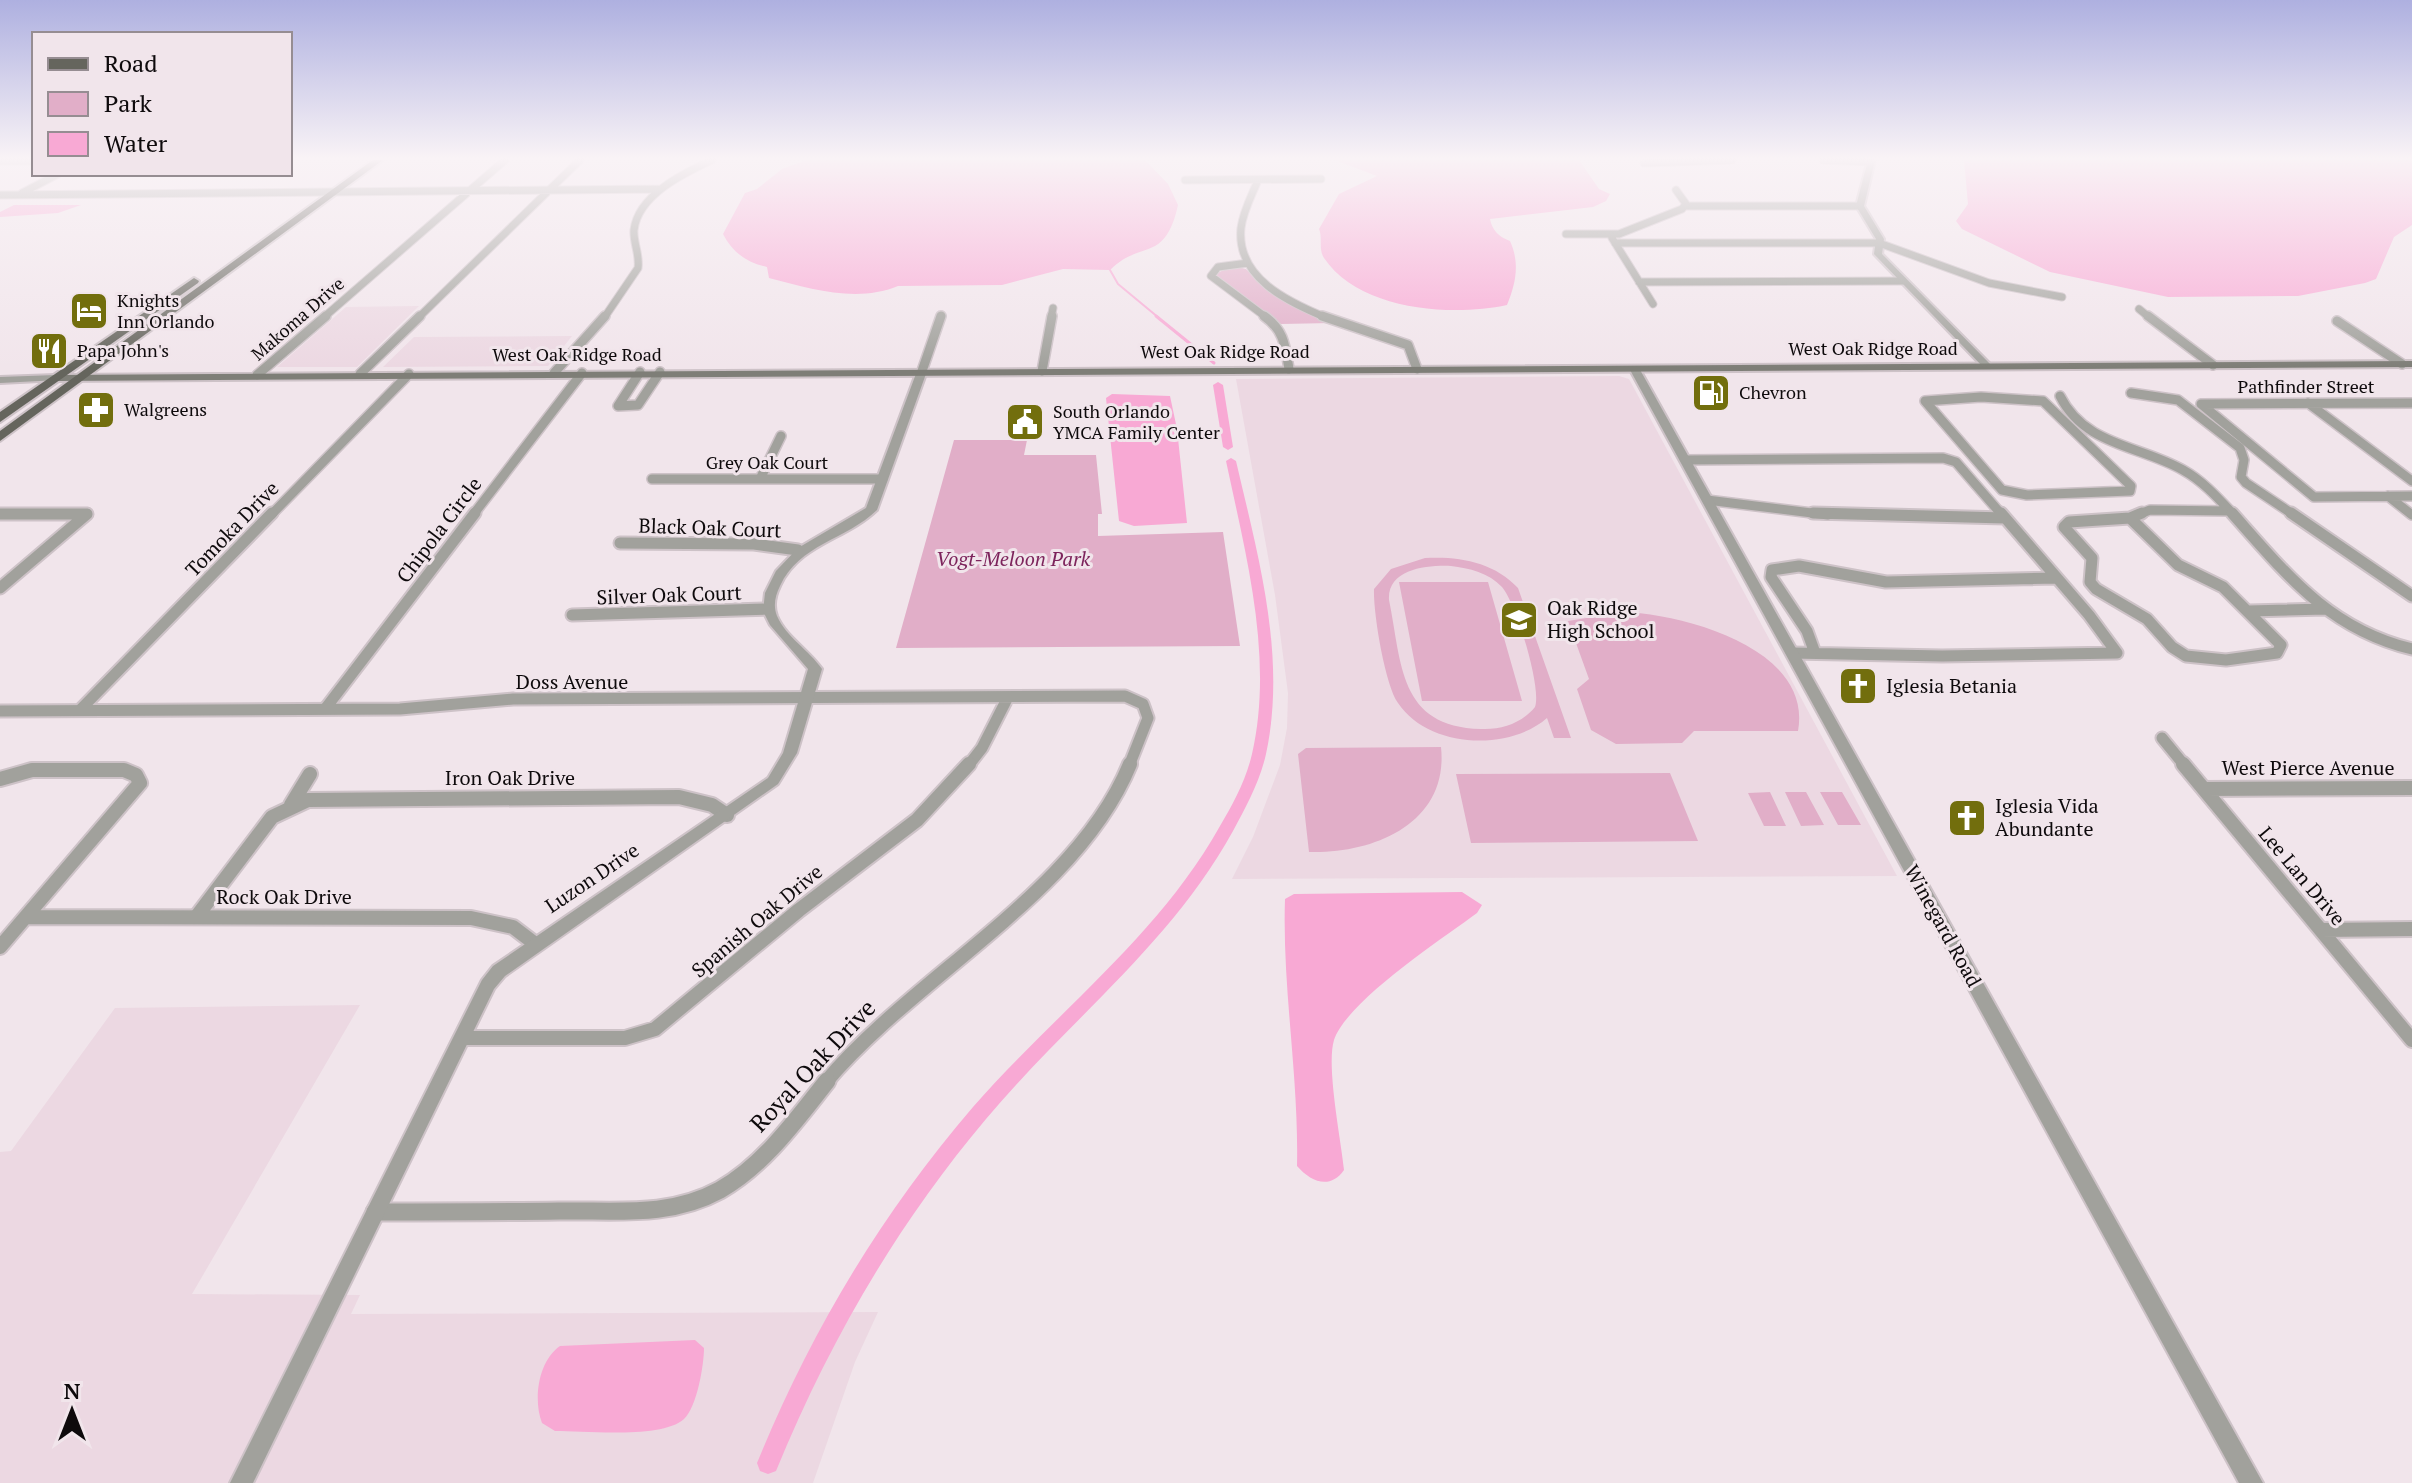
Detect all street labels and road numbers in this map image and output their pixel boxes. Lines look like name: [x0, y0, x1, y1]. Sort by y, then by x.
street label: Makoma Drive: [246, 271, 349, 365]
street label: West Oak Ridge Road: [1788, 336, 1958, 360]
street label: West Oak Ridge Road: [1140, 339, 1310, 363]
street label: West Oak Ridge Road: [492, 342, 662, 366]
street label: Pathfinder Street: [2238, 374, 2375, 398]
street label: Grey Oak Court: [706, 450, 829, 474]
street label: Chipola Circle: [390, 471, 487, 588]
street label: Tomoka Drive: [179, 475, 284, 582]
street label: Black Oak Court: [638, 512, 783, 544]
street label: Silver Oak Court: [596, 578, 743, 611]
street label: Doss Avenue: [516, 668, 628, 695]
street label: West Pierce Avenue: [2221, 754, 2395, 781]
street label: Iron Oak Drive: [445, 764, 575, 791]
street label: Lee Lan Drive: [2253, 820, 2352, 931]
street label: Luzon Drive: [540, 836, 644, 919]
street label: Spanish Oak Drive: [686, 858, 828, 983]
street label: Winegard Road: [1899, 860, 1988, 992]
street label: Rock Oak Drive: [216, 883, 352, 910]
street label: Royal Oak Drive: [742, 992, 882, 1139]

